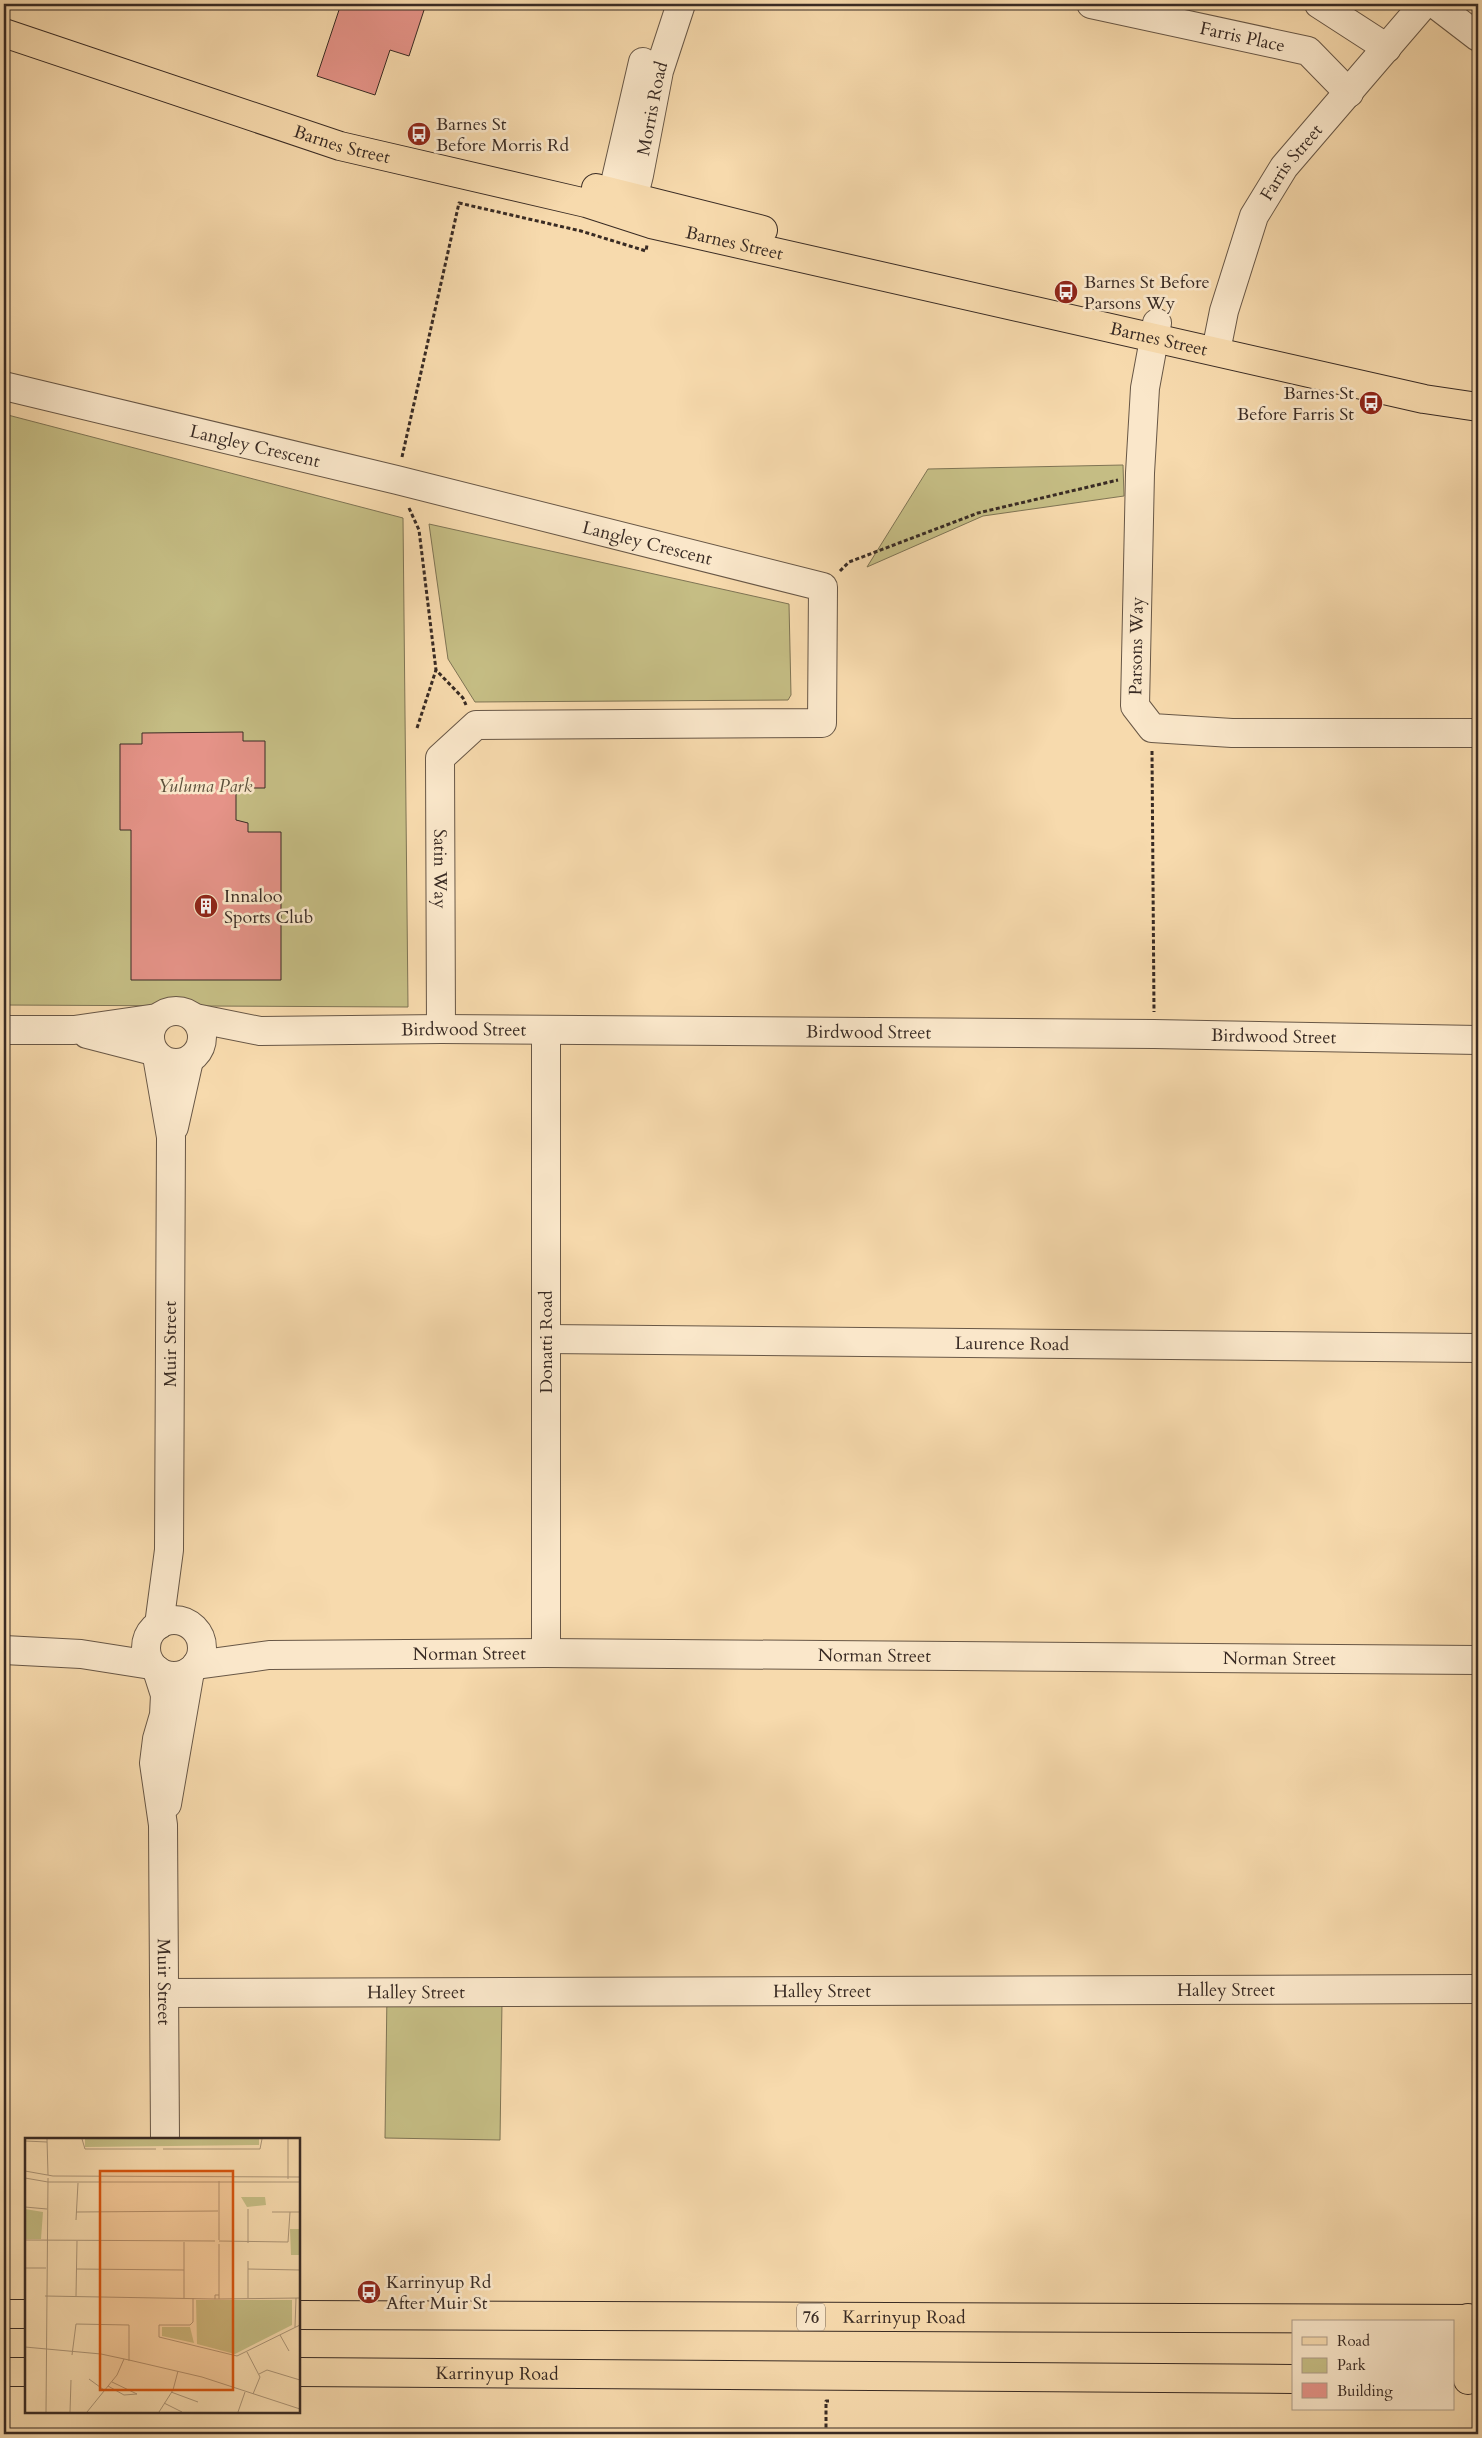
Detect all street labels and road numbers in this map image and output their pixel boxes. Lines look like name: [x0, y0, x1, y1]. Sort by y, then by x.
street label: Farris Place: [1197, 16, 1287, 59]
street label: Morris Road: [631, 58, 674, 158]
street label: Farris Street: [1254, 118, 1329, 205]
street label: Barnes Street: [290, 119, 393, 170]
street label: Barnes Street: [683, 220, 786, 267]
street label: Barnes Street: [1108, 316, 1210, 363]
street label: Langley Crescent: [187, 419, 323, 474]
street label: Langley Crescent: [579, 515, 715, 572]
street label: Parsons Way: [1123, 596, 1150, 696]
street label: Satin Way: [427, 829, 453, 909]
street label: Birdwood Street: [401, 1017, 527, 1043]
street label: Birdwood Street: [806, 1020, 932, 1045]
street label: Birdwood Street: [1211, 1023, 1337, 1050]
street label: Donatti Road: [534, 1290, 559, 1394]
street label: Muir Street: [158, 1300, 183, 1387]
street label: Laurence Road: [955, 1331, 1070, 1357]
street label: Norman Street: [413, 1641, 526, 1667]
street label: Norman Street: [818, 1643, 931, 1669]
street label: Norman Street: [1223, 1646, 1336, 1672]
street label: Muir Street: [151, 1938, 176, 2026]
street label: Halley Street: [1177, 1978, 1275, 2003]
street label: Halley Street: [773, 1979, 871, 2004]
street label: Halley Street: [367, 1980, 465, 2005]
road number: 76: [797, 2304, 825, 2330]
street label: Karrinyup Road: [842, 2305, 966, 2330]
street label: Karrinyup Road: [435, 2361, 559, 2387]

